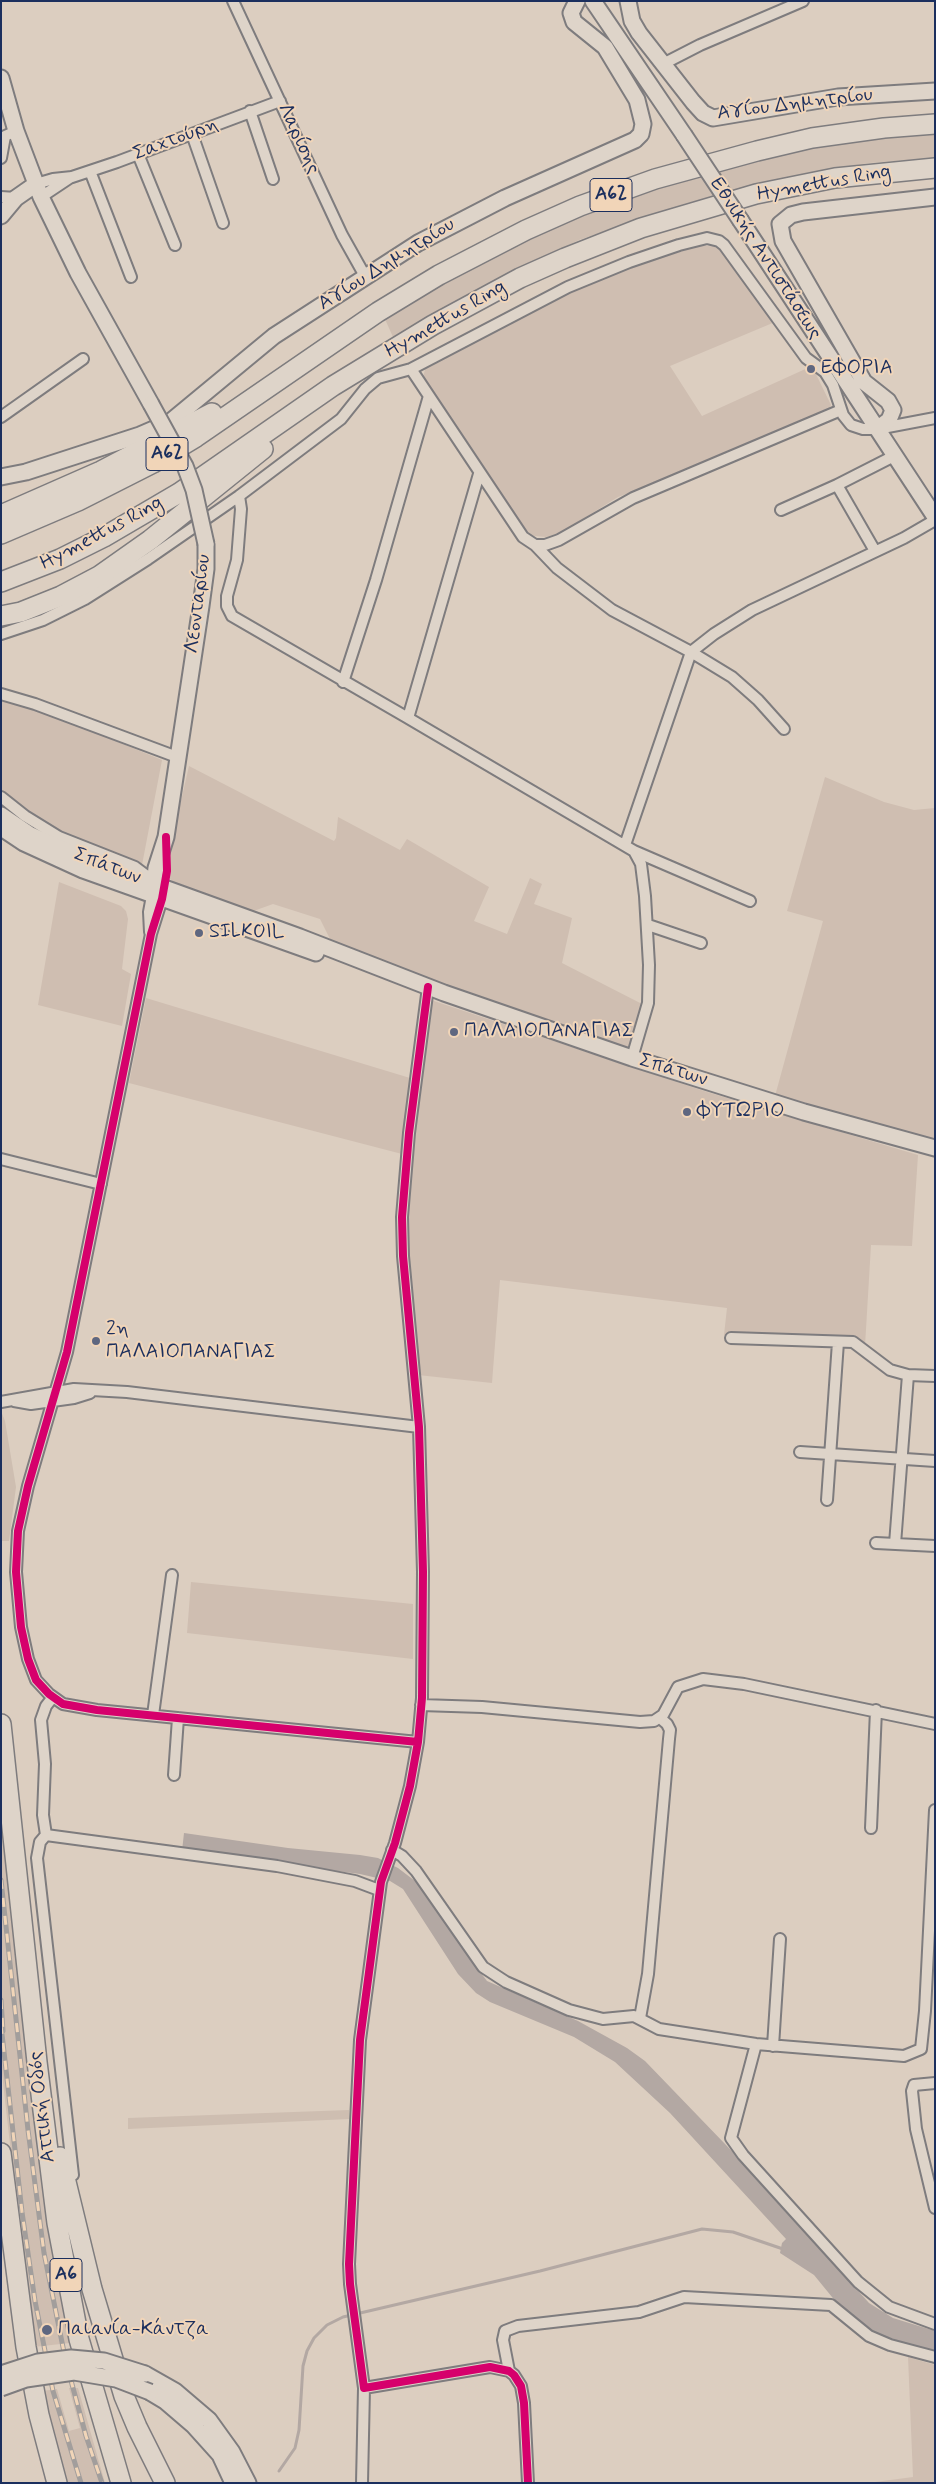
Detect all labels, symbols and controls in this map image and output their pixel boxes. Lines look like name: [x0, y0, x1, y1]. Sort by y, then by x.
street label: Αγίου Δημητρίου: [716, 84, 874, 126]
street label: Λαρίσης: [271, 100, 325, 178]
street label: Σαχτούρη: [130, 113, 222, 167]
street label: Hymettus Ring: [755, 160, 893, 208]
street label: Εθνικής Αντιστάσεως: [704, 174, 826, 344]
road number: Α62: [590, 178, 632, 212]
street label: Αγίου Δημητρίου: [314, 213, 460, 317]
street label: Hymettus Ring: [381, 276, 511, 364]
place label: ΕΦΟΡΙΑ: [821, 357, 893, 381]
marker: ΕΦΟΡΙΑ: [805, 363, 817, 375]
road number: Α62: [146, 438, 188, 470]
street label: Hymettus Ring: [37, 492, 167, 576]
street label: Λεονταρίου: [181, 553, 217, 655]
street label: Σπάτων: [70, 843, 144, 891]
place label: SILKOIL: [209, 921, 284, 945]
marker: SILKOIL: [193, 927, 205, 939]
place label: ΠΑΛΑΙΟΠΑΝΑΓΙΑΣ: [464, 1020, 634, 1044]
marker: ΠΑΛΑΙΟΠΑΝΑΓΙΑΣ: [448, 1026, 460, 1038]
street label: Σπάτων: [636, 1049, 710, 1093]
place label: ΦΥΤΩΡΙΟ: [697, 1100, 785, 1124]
marker: ΦΥΤΩΡΙΟ: [681, 1106, 693, 1118]
place label: 2η ΠΑΛΑΙΟΠΑΝΑΓΙΑΣ: [106, 1318, 276, 1365]
marker: 2η ΠΑΛΑΙΟΠΑΝΑΓΙΑΣ: [90, 1335, 102, 1347]
street label: Αττική Οδός: [24, 2050, 62, 2164]
road number: Α6: [50, 2258, 82, 2292]
place label: Παιανία-Κάντζα: [58, 2318, 209, 2342]
marker: Παιανία-Κάντζα: [40, 2323, 54, 2337]

